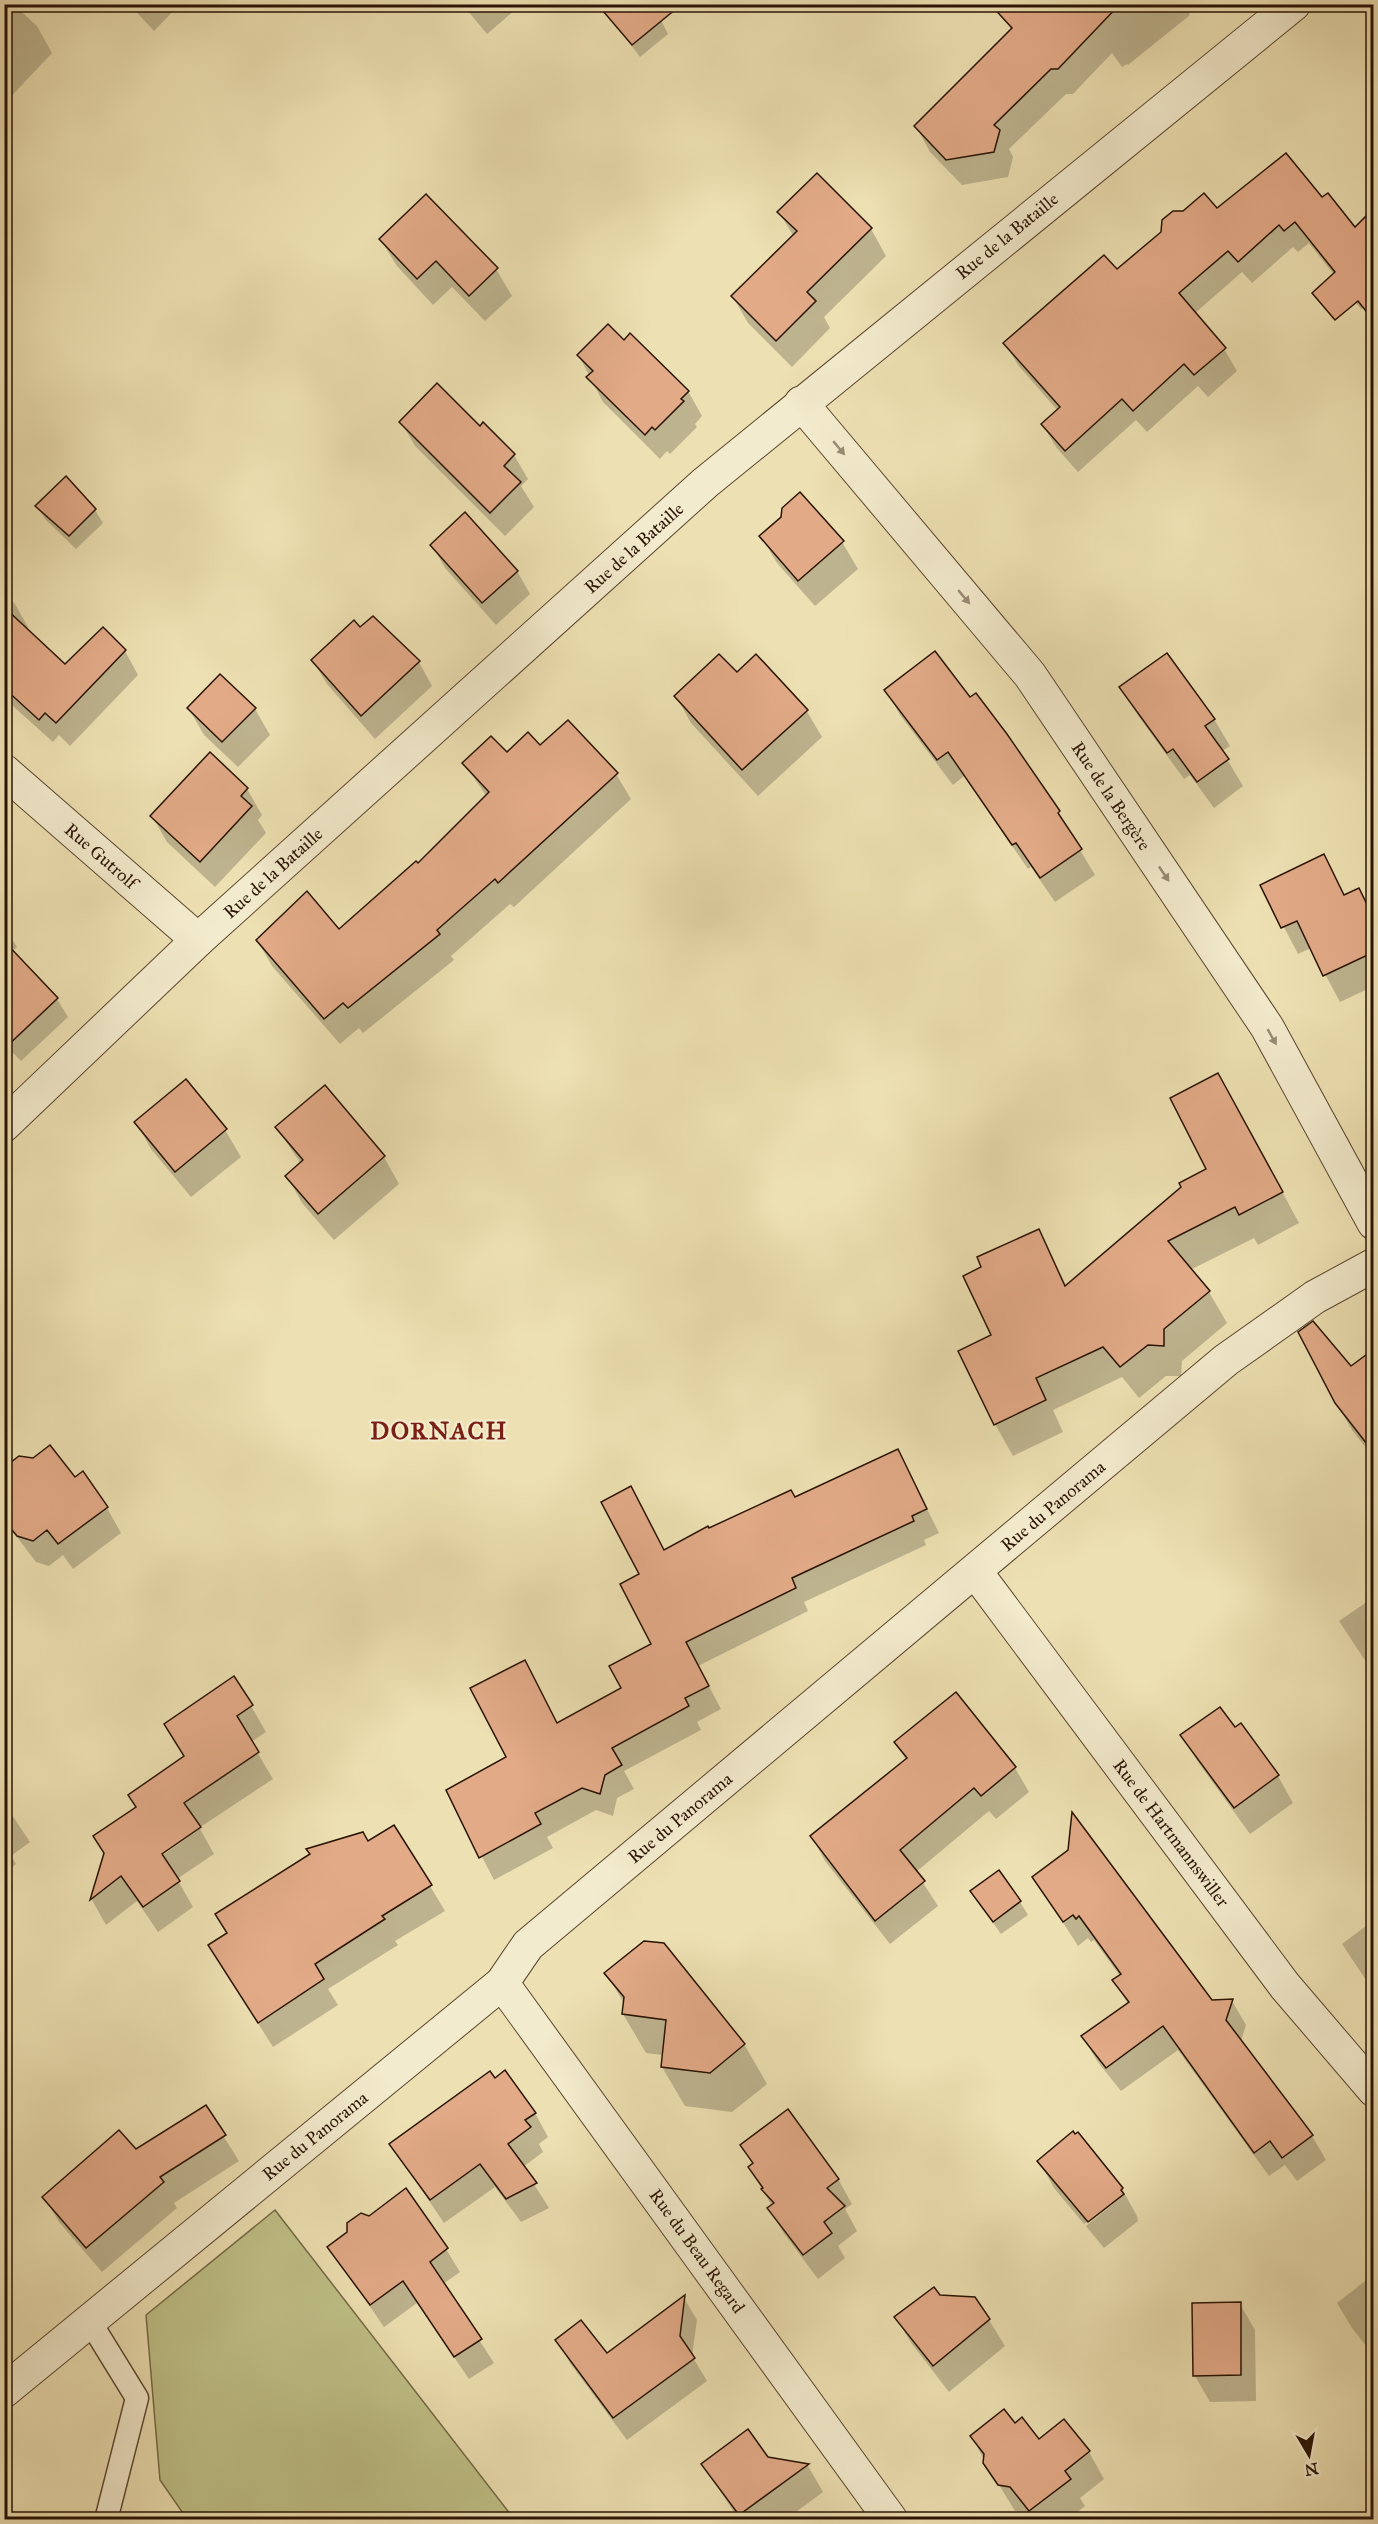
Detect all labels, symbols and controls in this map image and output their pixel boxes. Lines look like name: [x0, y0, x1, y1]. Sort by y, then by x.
street label: Rue de la Bataille: [951, 188, 1063, 284]
one-way arrow: [832, 440, 845, 456]
street label: Rue de la Bataille: [580, 498, 688, 598]
one-way arrow: [958, 589, 971, 605]
street label: Rue de la Bergère: [1066, 737, 1155, 855]
street label: Rue Gutrolf: [60, 818, 144, 896]
street label: Rue de la Bataille: [219, 823, 327, 923]
one-way arrow: [1158, 866, 1170, 882]
one-way arrow: [1267, 1028, 1277, 1045]
district label: DORNACH: [370, 1416, 508, 1446]
street label: Rue du Panorama: [996, 1456, 1110, 1556]
street label: Rue de Hartmannswiller: [1108, 1755, 1234, 1912]
street label: Rue du Panorama: [623, 1768, 737, 1868]
street label: Rue du Panorama: [258, 2086, 373, 2185]
street label: Rue du Beau Regard: [644, 2185, 749, 2318]
north arrow: [1279, 2425, 1339, 2485]
text: N: [1303, 2459, 1320, 2480]

